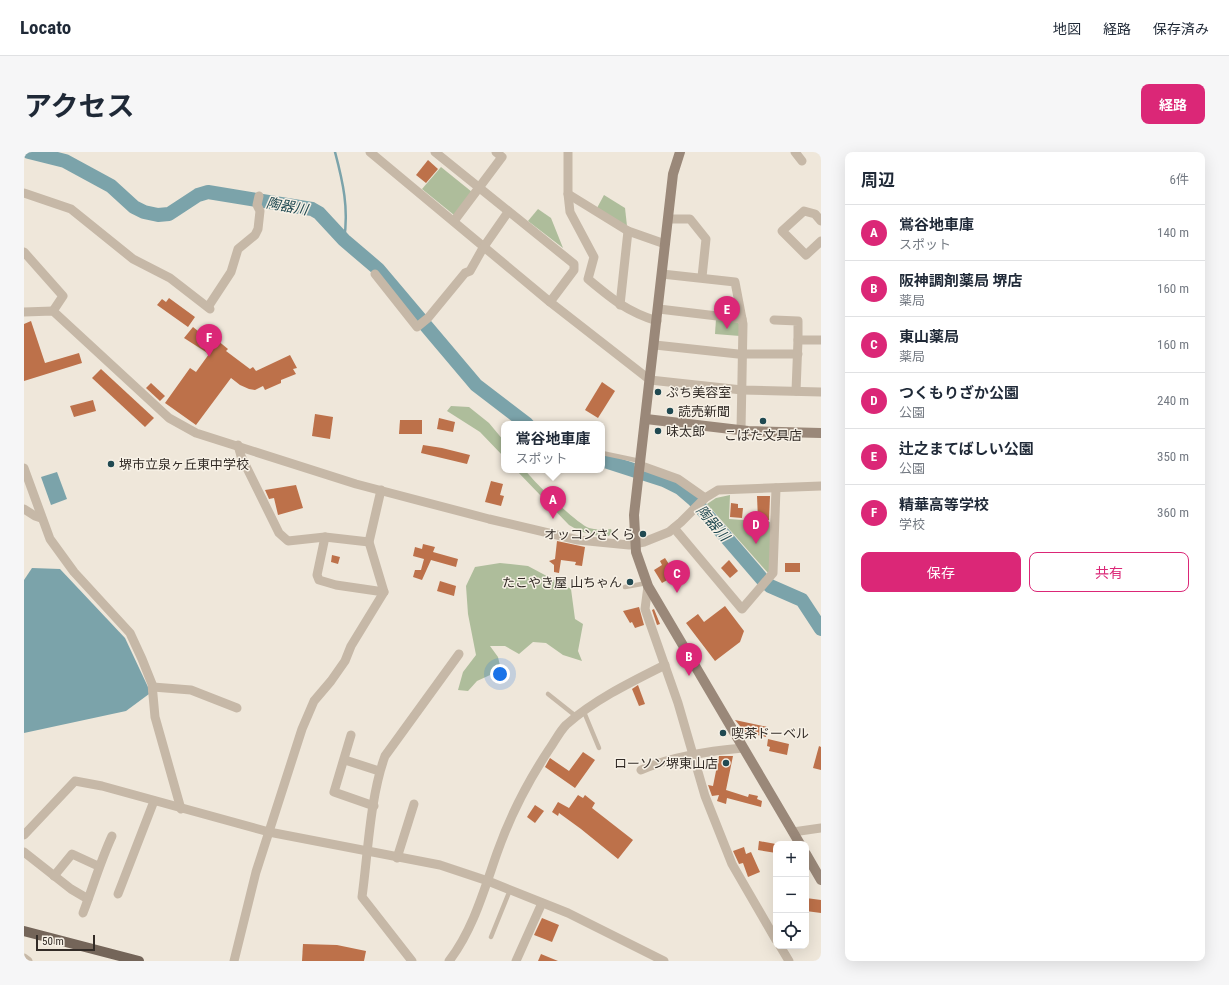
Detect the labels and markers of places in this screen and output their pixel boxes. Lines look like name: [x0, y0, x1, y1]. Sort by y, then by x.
pin: E: [714, 296, 740, 329]
pin: F: [196, 324, 222, 357]
place label: ぷち美容室: [666, 385, 731, 400]
marker: ぷち美容室: [653, 387, 663, 397]
place label: 読売新聞: [678, 404, 730, 419]
marker: 読売新聞: [665, 406, 675, 416]
marker: こばた文具店: [758, 416, 768, 426]
place label: 味太郎: [666, 424, 705, 439]
marker: 味太郎: [653, 426, 663, 436]
place label: こばた文具店: [724, 428, 802, 443]
place label: 堺市立泉ヶ丘東中学校: [119, 457, 249, 472]
marker: 堺市立泉ヶ丘東中学校: [106, 459, 116, 469]
pin: A: [540, 486, 566, 519]
pin: D: [743, 511, 769, 544]
place label: オッコンさくら: [544, 527, 635, 542]
marker: オッコンさくら: [638, 529, 648, 539]
pin: C: [664, 560, 690, 593]
place label: たこやき屋 山ちゃん: [502, 575, 622, 590]
marker: たこやき屋 山ちゃん: [625, 577, 635, 587]
pin: B: [676, 643, 702, 676]
place label: 喫茶ドーベル: [731, 726, 809, 741]
marker: 喫茶ドーベル: [718, 728, 728, 738]
place label: ローソン堺東山店: [614, 756, 718, 771]
marker: ローソン堺東山店: [721, 758, 731, 768]

